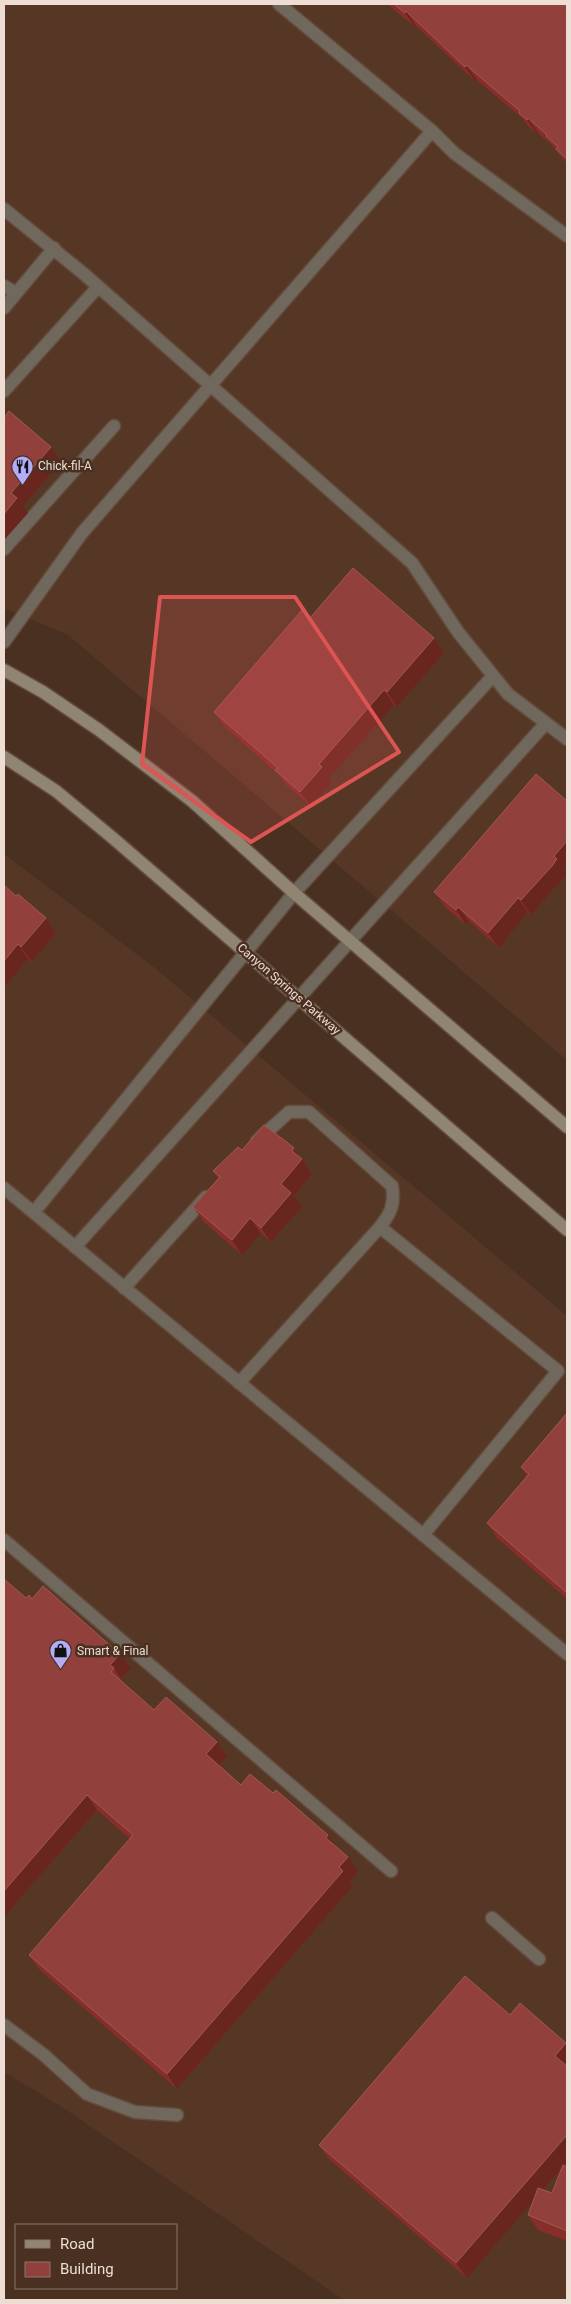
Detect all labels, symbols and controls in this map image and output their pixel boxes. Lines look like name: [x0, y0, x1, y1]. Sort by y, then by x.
restaurant icon: Chick-fil-A: [10, 454, 34, 485]
place label: Chick-fil-A: [38, 459, 92, 473]
street label: Canyon Springs Parkway: [235, 941, 344, 1038]
shop icon: Smart & Final: [49, 1639, 73, 1670]
place label: Smart & Final: [77, 1644, 149, 1658]
legend: [15, 2224, 178, 2289]
text: Road: [60, 2235, 94, 2253]
text: Building: [60, 2260, 114, 2278]

